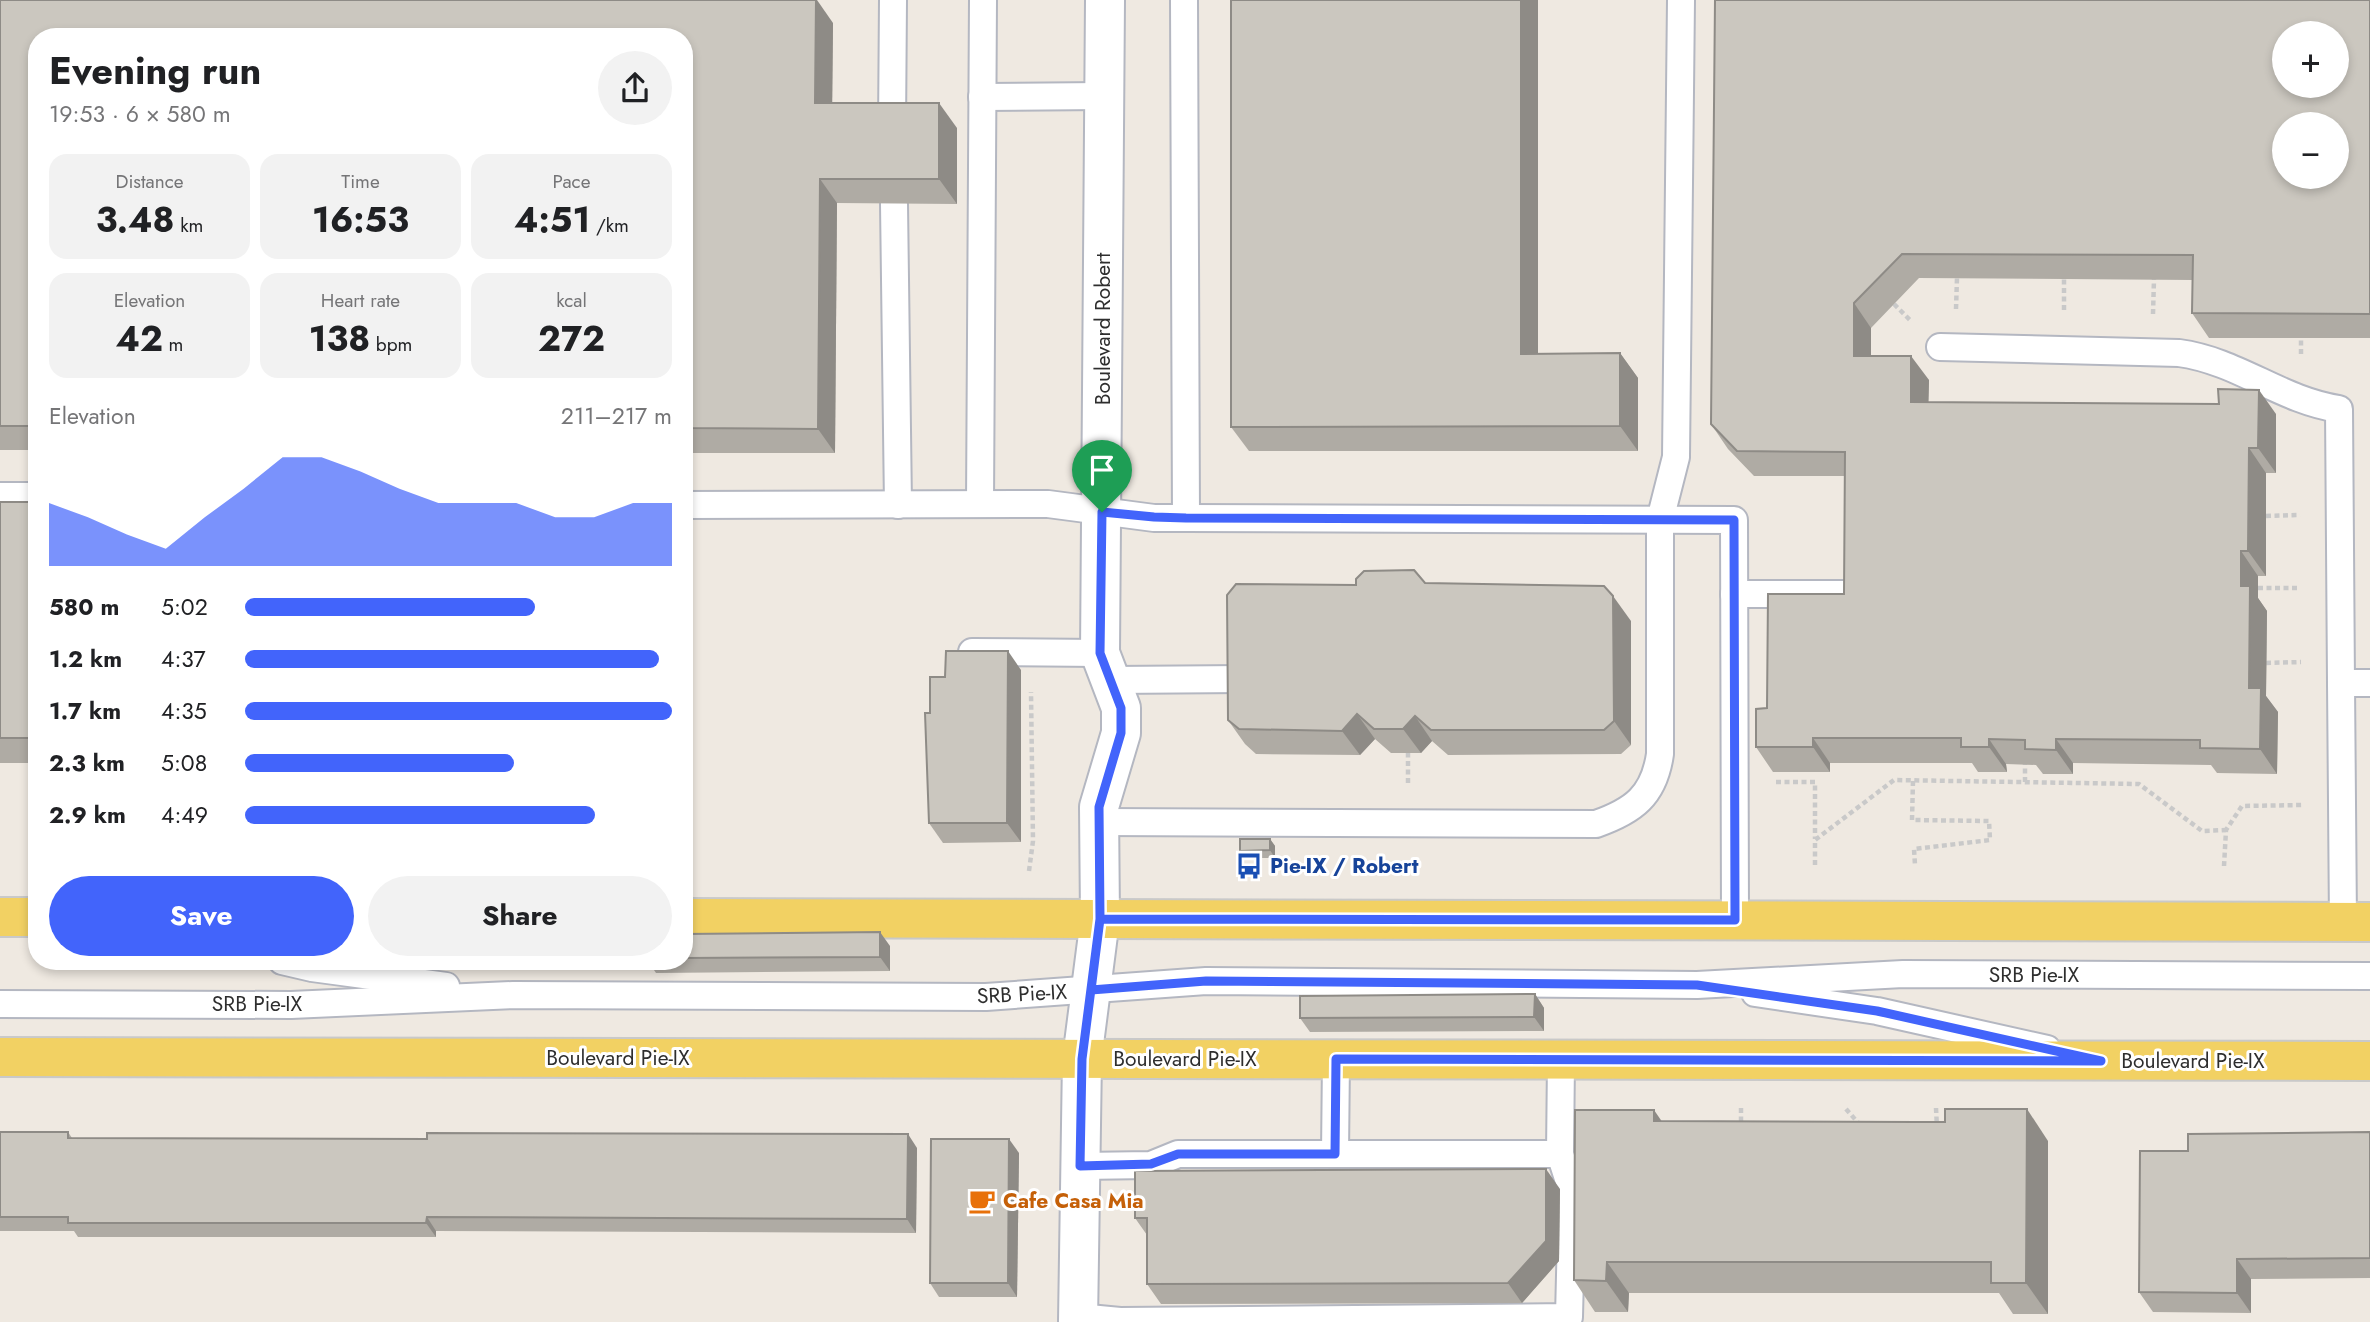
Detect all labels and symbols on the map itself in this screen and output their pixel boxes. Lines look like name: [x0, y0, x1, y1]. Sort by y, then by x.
street label: Boulevard Robert: [1088, 253, 1118, 405]
pin: [1072, 440, 1132, 512]
bus stop icon: Pie-IX / Robert: [1234, 851, 1264, 881]
place label: Pie-IX / Robert: [1270, 851, 1419, 881]
street label: SRB Pie-IX: [1989, 960, 2079, 990]
street label: SRB Pie-IX: [976, 977, 1068, 1011]
street label: SRB Pie-IX: [212, 989, 302, 1019]
street label: Boulevard Pie-IX: [546, 1043, 690, 1073]
street label: Boulevard Pie-IX: [1113, 1044, 1257, 1074]
street label: Boulevard Pie-IX: [2121, 1046, 2265, 1076]
cafe icon: Cafe Casa Mia: [967, 1186, 997, 1216]
place label: Cafe Casa Mia: [1003, 1186, 1144, 1216]

